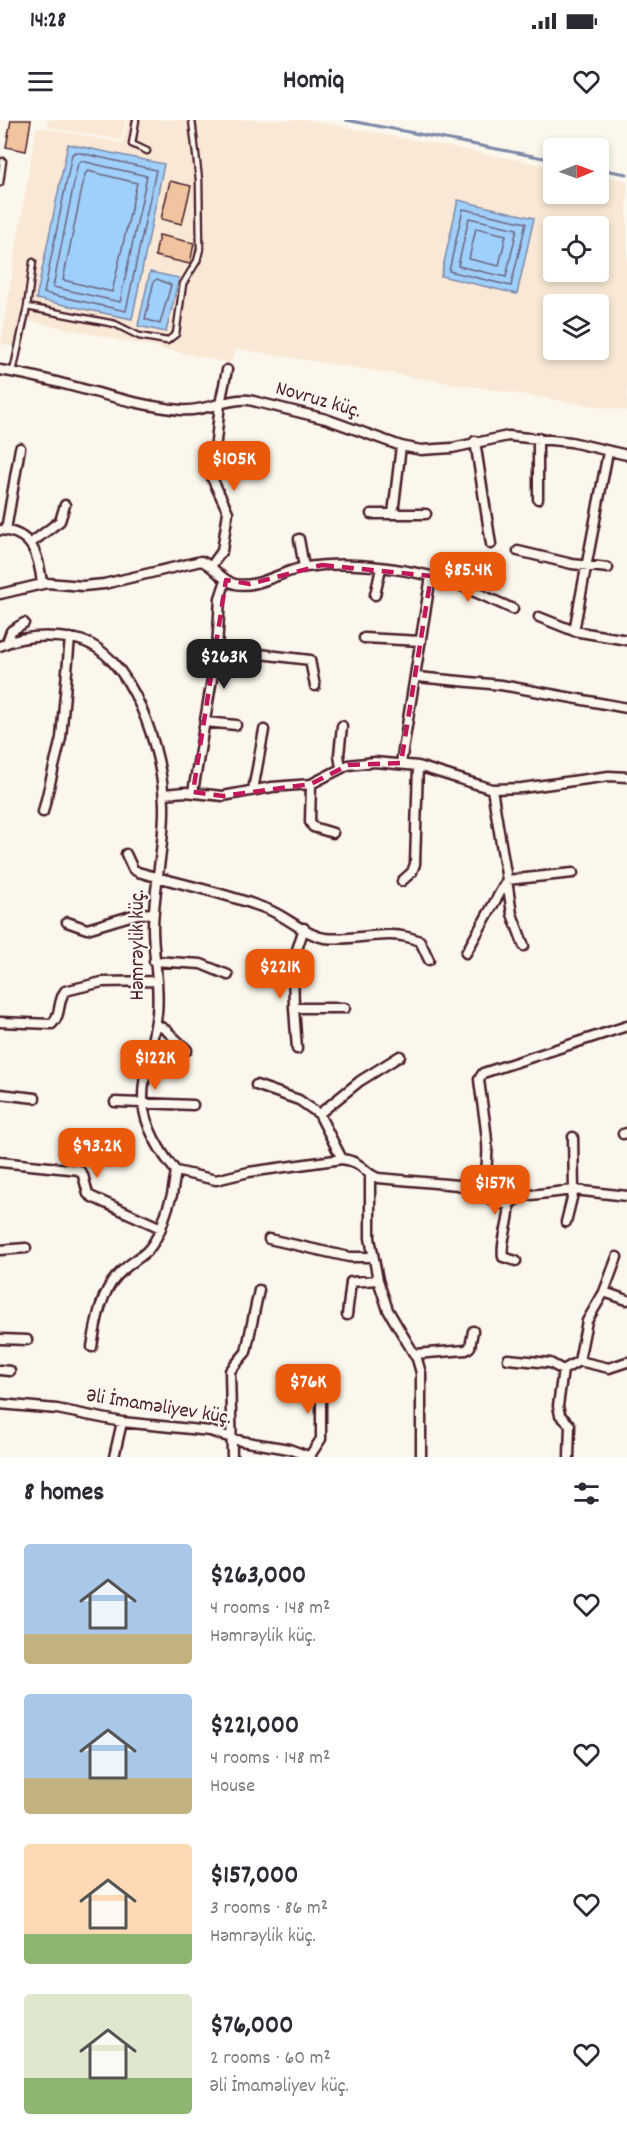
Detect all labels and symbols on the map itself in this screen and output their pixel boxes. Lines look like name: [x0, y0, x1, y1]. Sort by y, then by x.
north arrow: [543, 138, 609, 204]
street label: Novruz küç.: [272, 374, 364, 428]
pin: $105K: [192, 441, 276, 492]
pin: $85.4K: [419, 552, 517, 603]
pin: $263K: [182, 639, 266, 690]
street label: Həmrəylik küç.: [124, 889, 154, 1001]
pin: $221K: [238, 949, 322, 1000]
pin: $122K: [113, 1040, 197, 1091]
pin: $93.2K: [48, 1128, 146, 1179]
pin: $157K: [453, 1165, 537, 1216]
pin: $76K: [272, 1364, 344, 1415]
street label: Əli İmaməliyev küç.: [85, 1382, 233, 1434]

